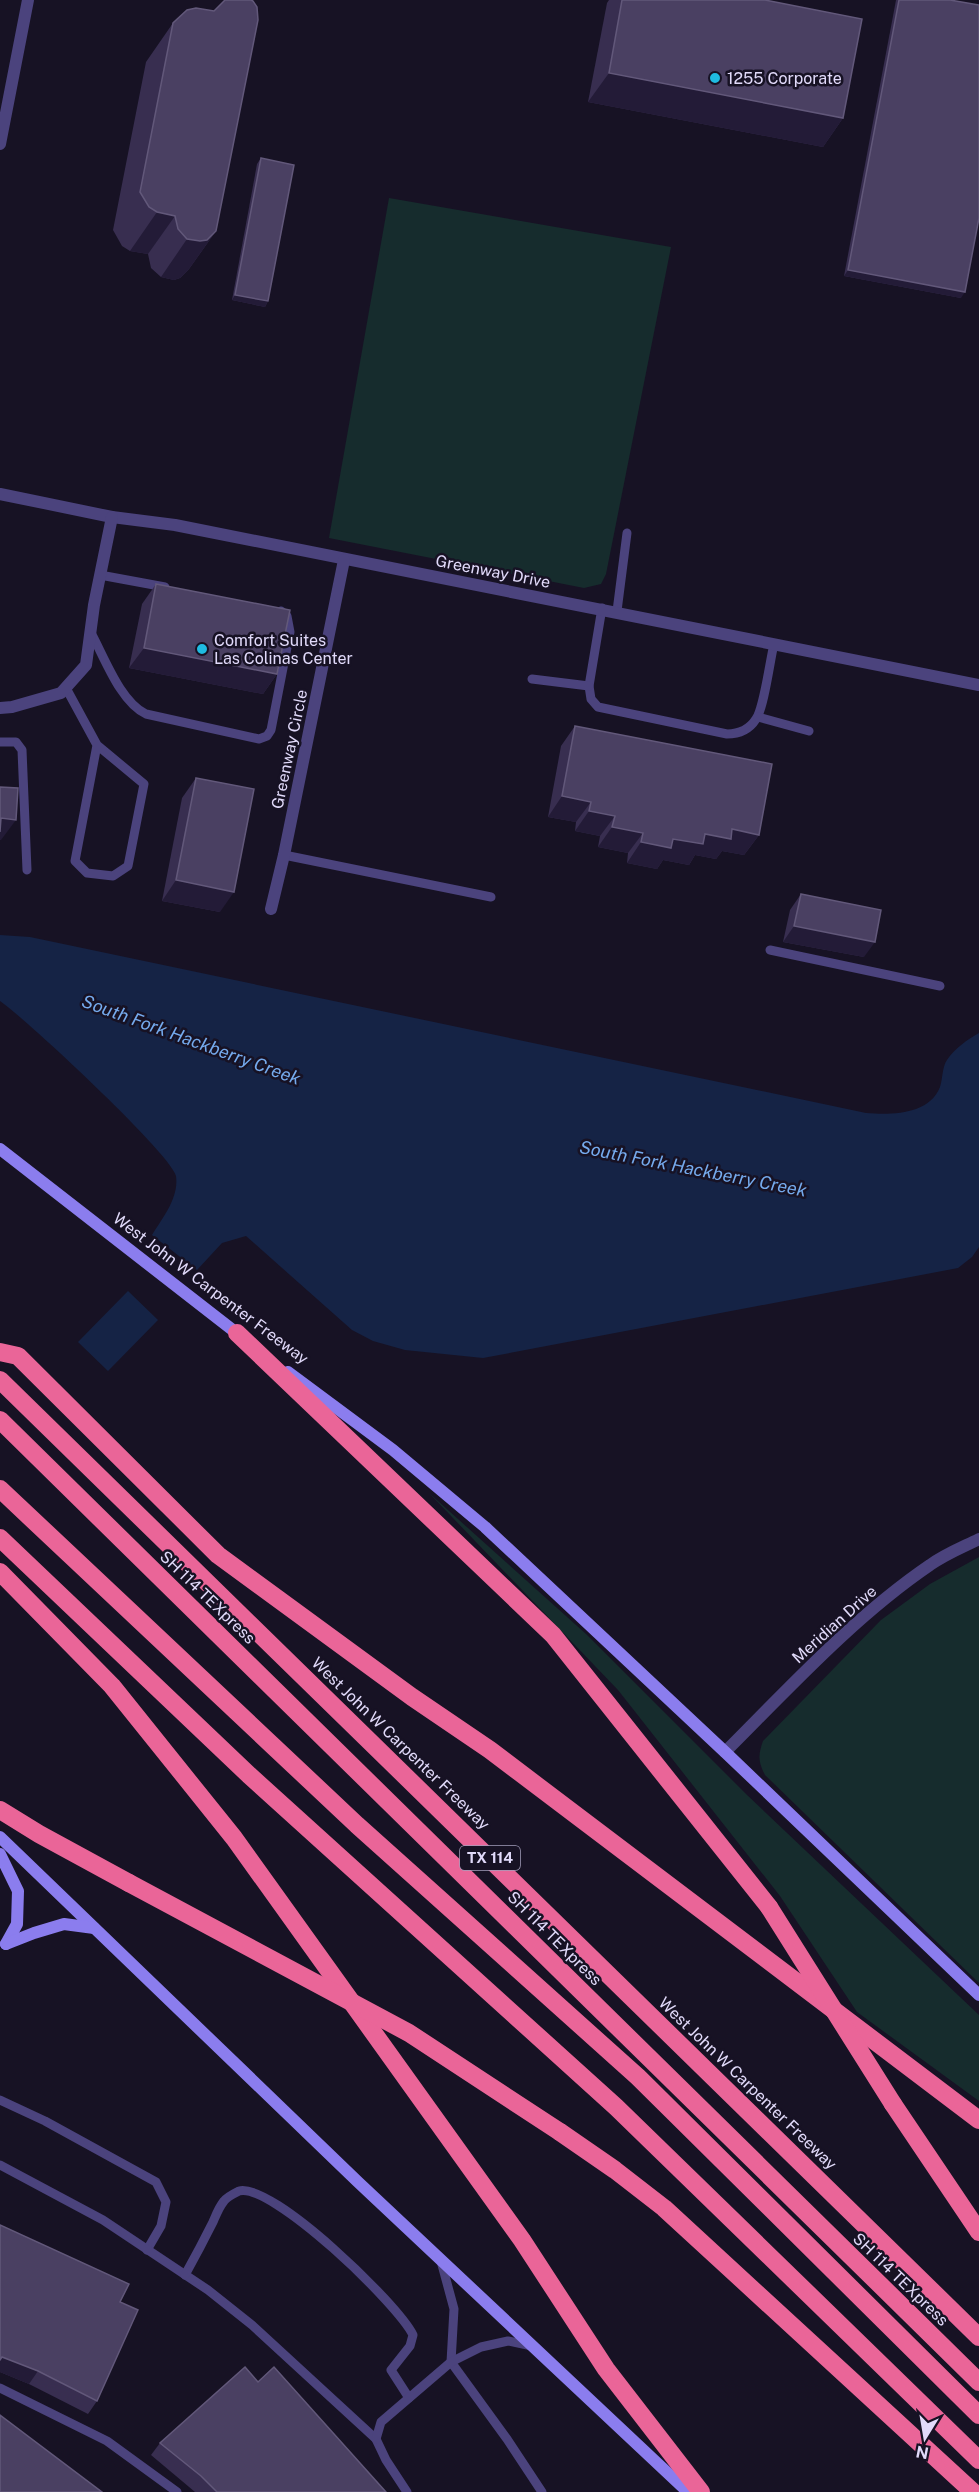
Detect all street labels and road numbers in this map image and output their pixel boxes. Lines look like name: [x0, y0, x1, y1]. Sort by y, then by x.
street label: Greenway Drive: [434, 551, 552, 592]
street label: Greenway Circle: [268, 688, 311, 811]
street label: West John W Carpenter Freeway: [109, 1209, 312, 1368]
street label: SH 114 TEXpress: [156, 1547, 259, 1648]
street label: Meridian Drive: [788, 1581, 881, 1667]
street label: West John W Carpenter Freeway: [308, 1653, 494, 1834]
road number: TX 114: [460, 1846, 520, 1870]
street label: SH 114 TEXpress: [504, 1887, 606, 1989]
street label: West John W Carpenter Freeway: [655, 1993, 841, 2174]
street label: SH 114 TEXpress: [849, 2229, 952, 2330]

